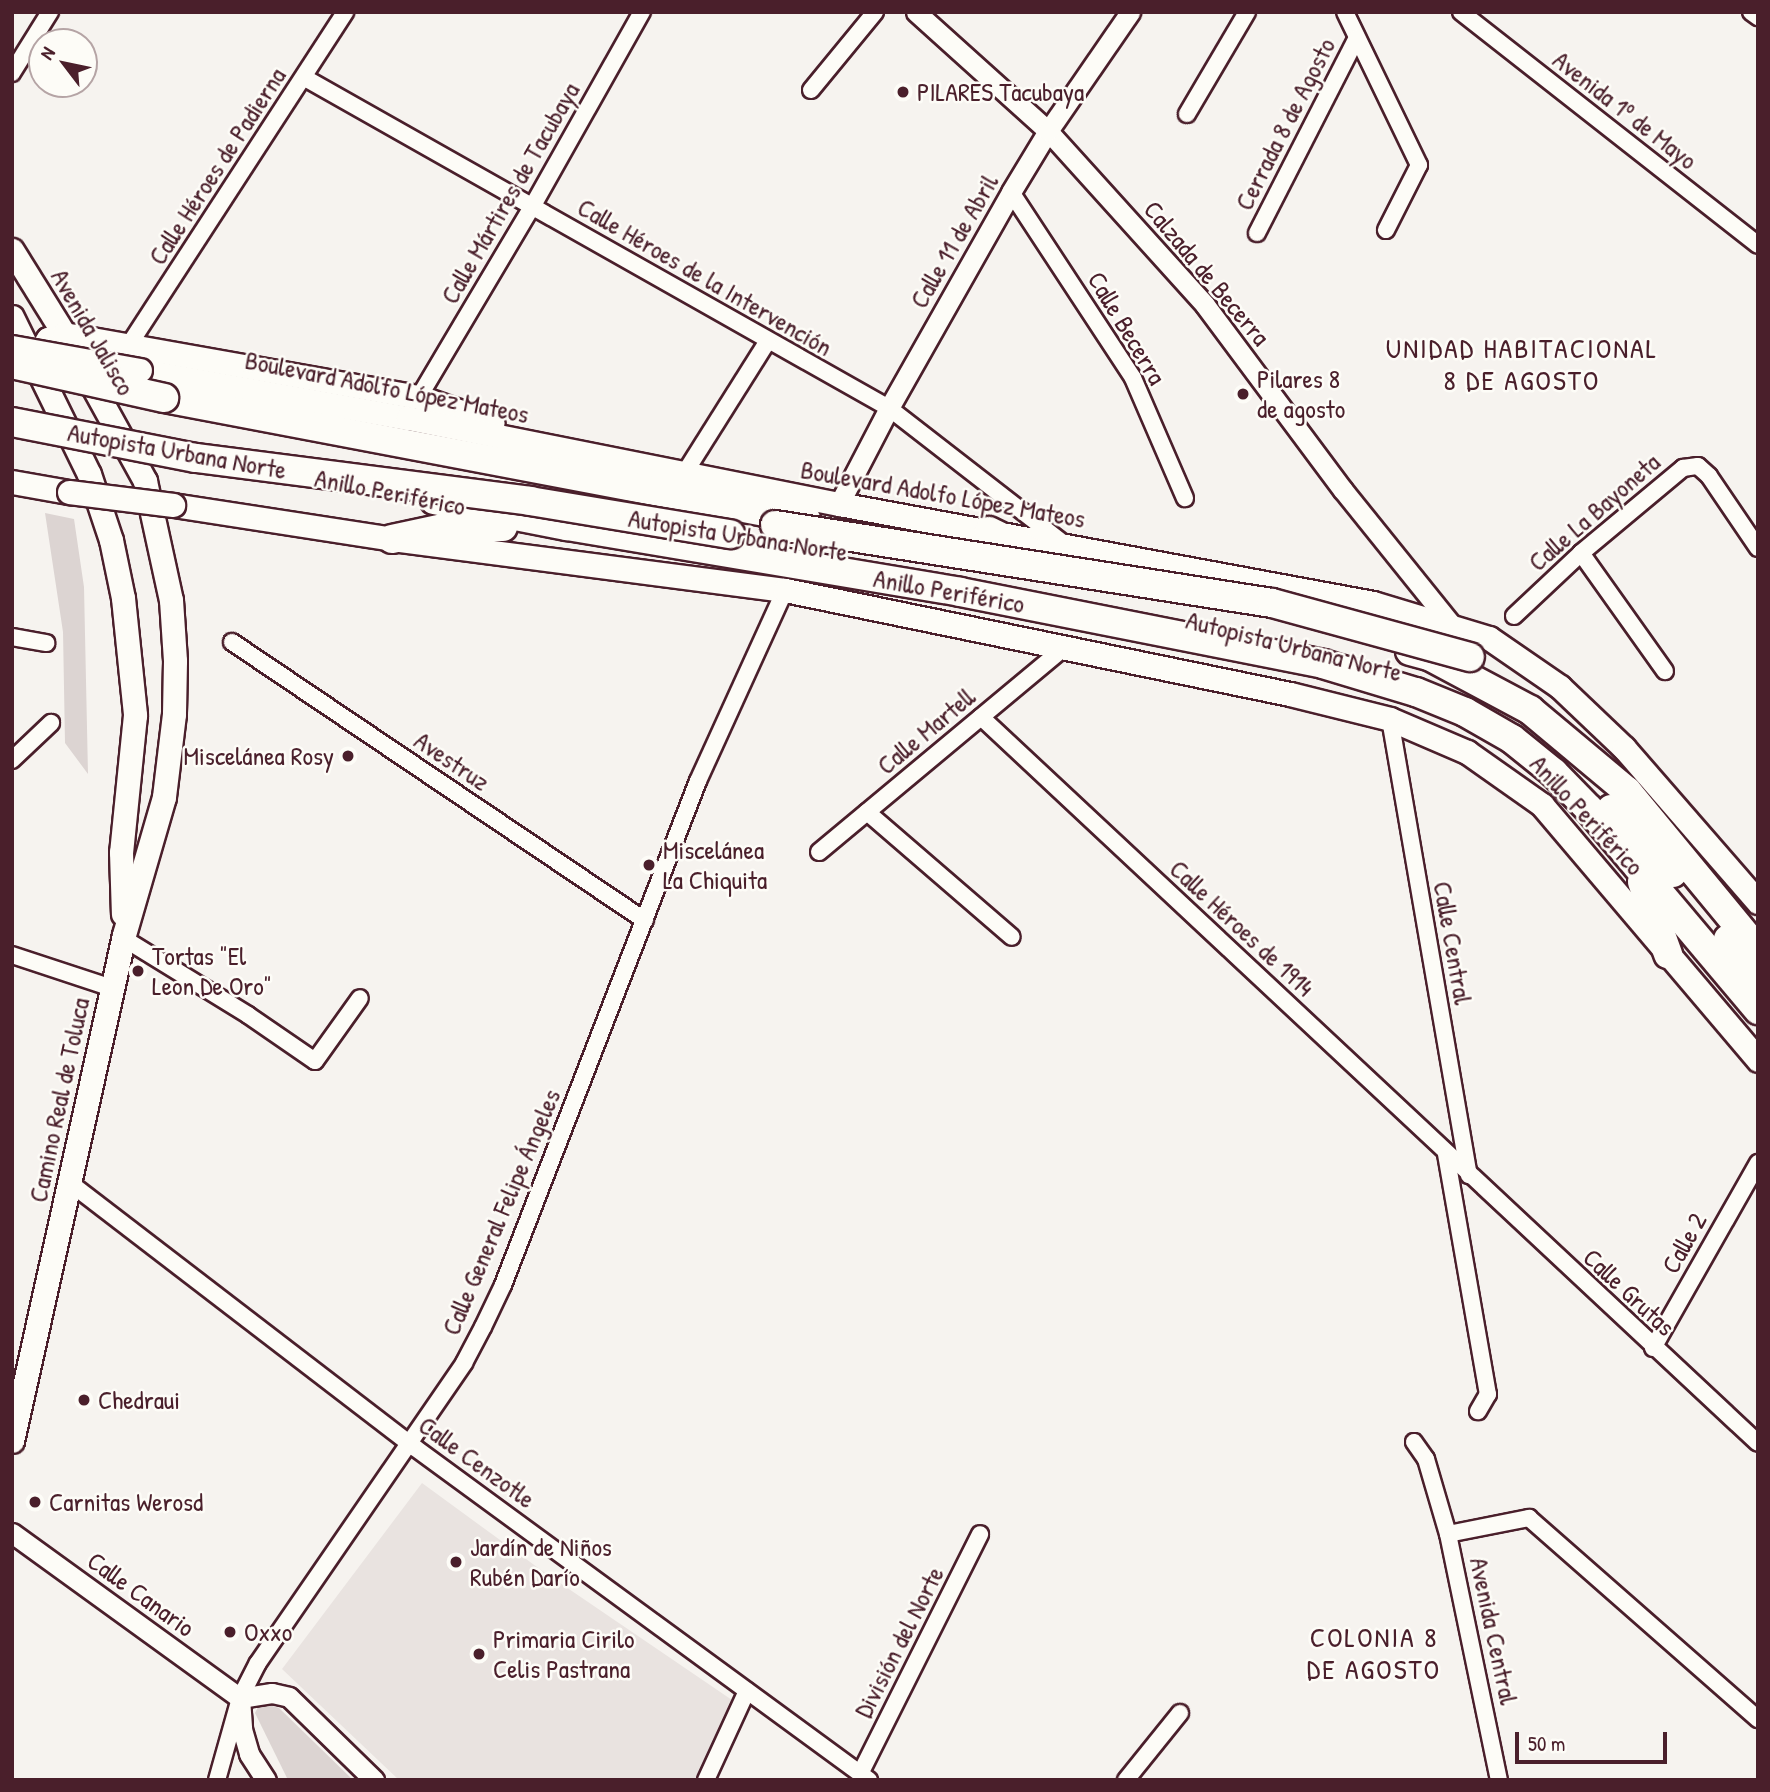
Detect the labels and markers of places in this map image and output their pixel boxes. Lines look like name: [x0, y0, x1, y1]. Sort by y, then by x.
place label: PILARES Tacubaya: [917, 76, 1084, 108]
marker: PILARES Tacubaya: [895, 84, 911, 100]
place label: Pilares 8 de agosto: [1257, 363, 1345, 424]
marker: Pilares 8 de agosto: [1235, 386, 1251, 402]
place label: Miscelánea Rosy: [184, 740, 334, 772]
marker: Miscelánea Rosy: [340, 748, 356, 764]
place label: Miscelánea La Chiquita: [663, 834, 767, 896]
marker: Miscelánea La Chiquita: [641, 857, 657, 873]
place label: Tortas "El Leon De Oro": [152, 940, 272, 1002]
marker: Tortas "El Leon De Oro": [130, 963, 146, 979]
place label: Chedraui: [98, 1384, 180, 1416]
marker: Chedraui: [76, 1392, 92, 1408]
place label: Carnitas Werosd: [49, 1486, 203, 1518]
marker: Carnitas Werosd: [27, 1494, 43, 1510]
place label: Jardín de Niños Rubén Darío: [470, 1531, 612, 1592]
marker: Jardín de Niños Rubén Darío: [448, 1554, 464, 1570]
place label: Oxxo: [244, 1616, 292, 1648]
place label: Primaria Cirilo Celis Pastrana: [493, 1623, 635, 1684]
marker: Oxxo: [222, 1624, 238, 1640]
marker: Primaria Cirilo Celis Pastrana: [471, 1646, 487, 1662]

